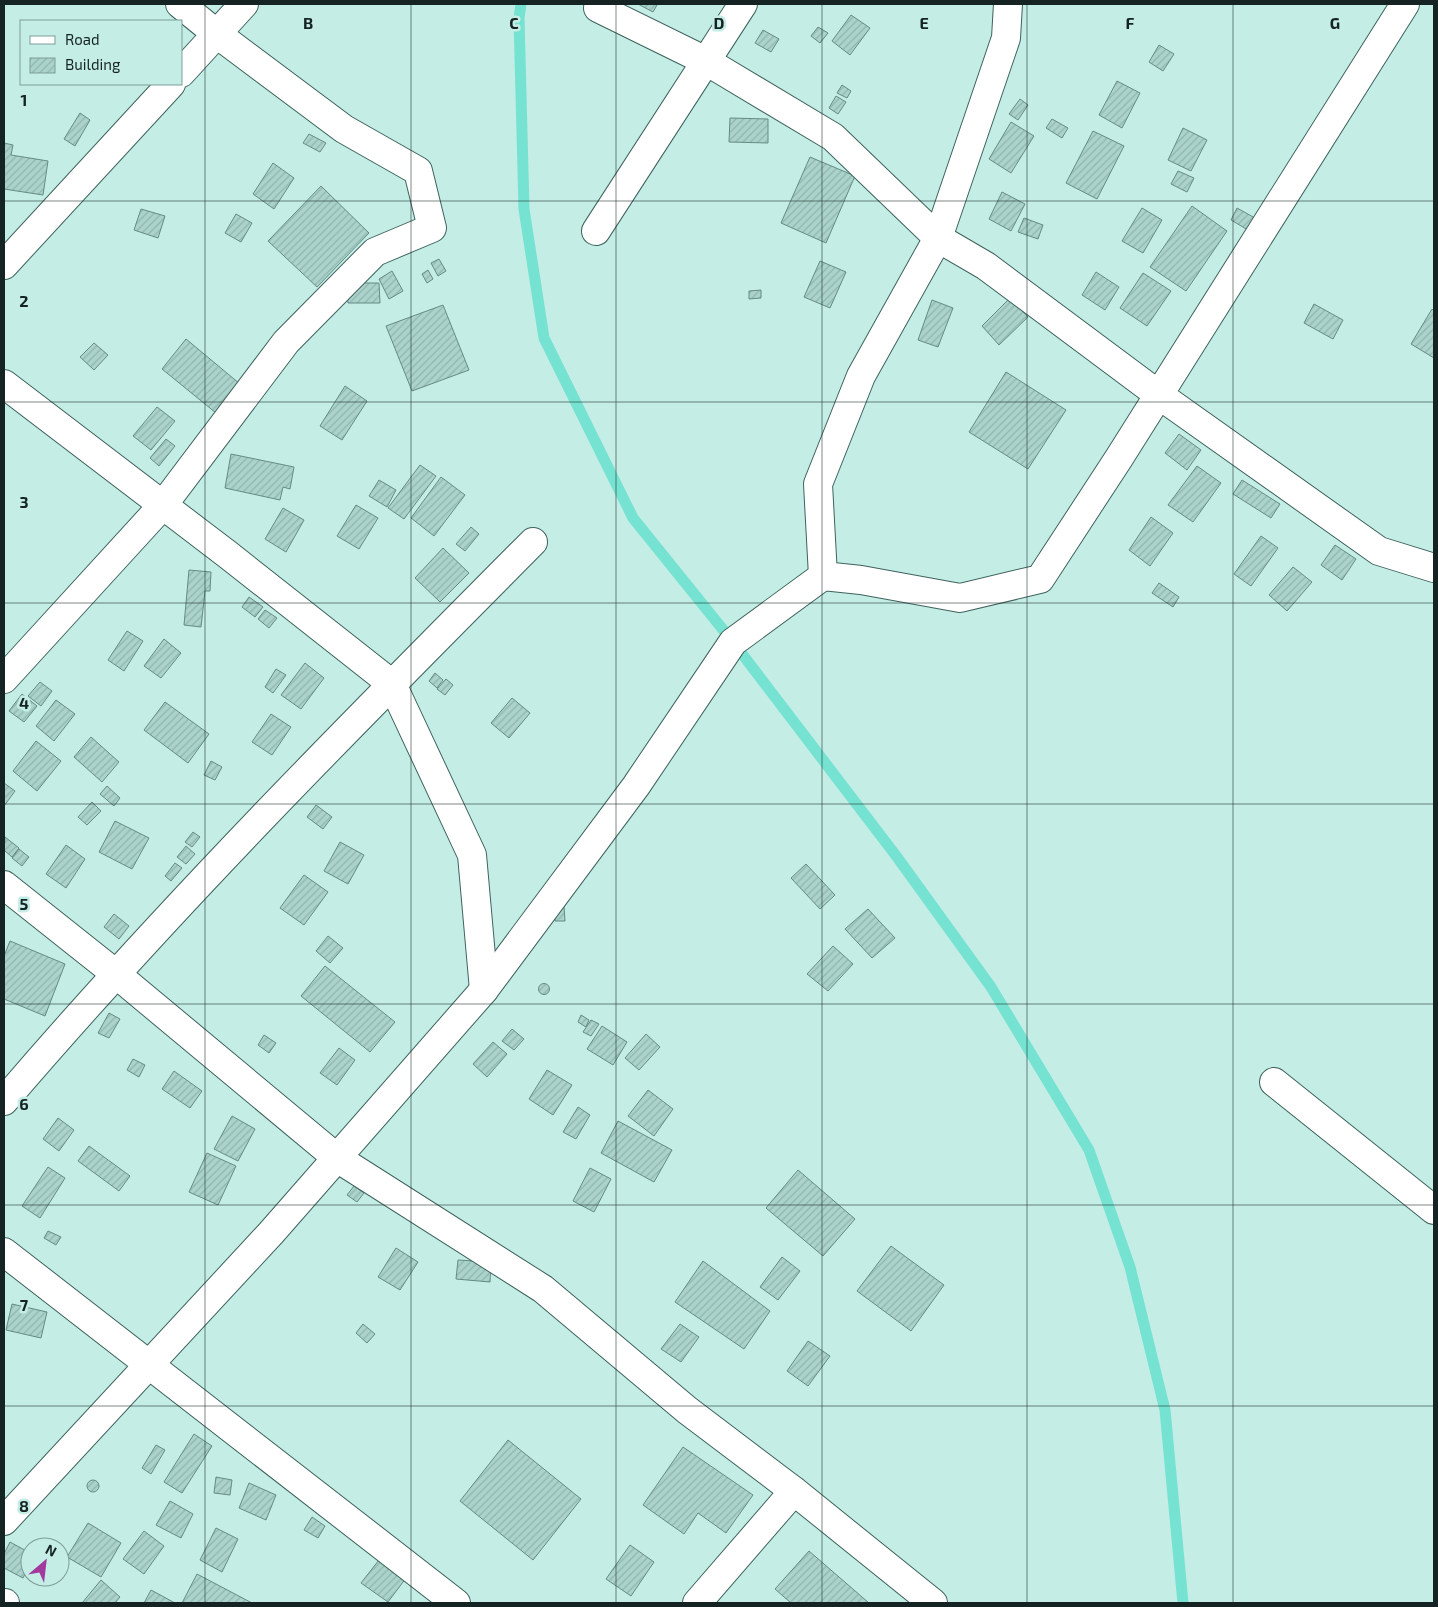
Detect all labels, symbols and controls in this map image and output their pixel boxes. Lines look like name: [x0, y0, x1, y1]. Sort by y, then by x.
text: B: [303, 13, 313, 32]
text: C: [509, 13, 519, 32]
text: D: [714, 13, 725, 32]
text: E: [919, 13, 929, 32]
text: F: [1126, 13, 1135, 32]
text: G: [1330, 13, 1340, 32]
legend: [20, 20, 182, 85]
text: Road: [65, 30, 100, 48]
text: Building: [65, 55, 121, 73]
text: 1: [21, 90, 27, 109]
text: 2: [19, 291, 29, 310]
text: 3: [19, 492, 29, 511]
text: 4: [19, 693, 29, 712]
text: 5: [20, 894, 29, 913]
text: 6: [19, 1094, 29, 1113]
text: 7: [20, 1295, 29, 1314]
text: 8: [19, 1496, 29, 1515]
north arrow: [20, 1537, 70, 1587]
text: N: [43, 1540, 60, 1560]

